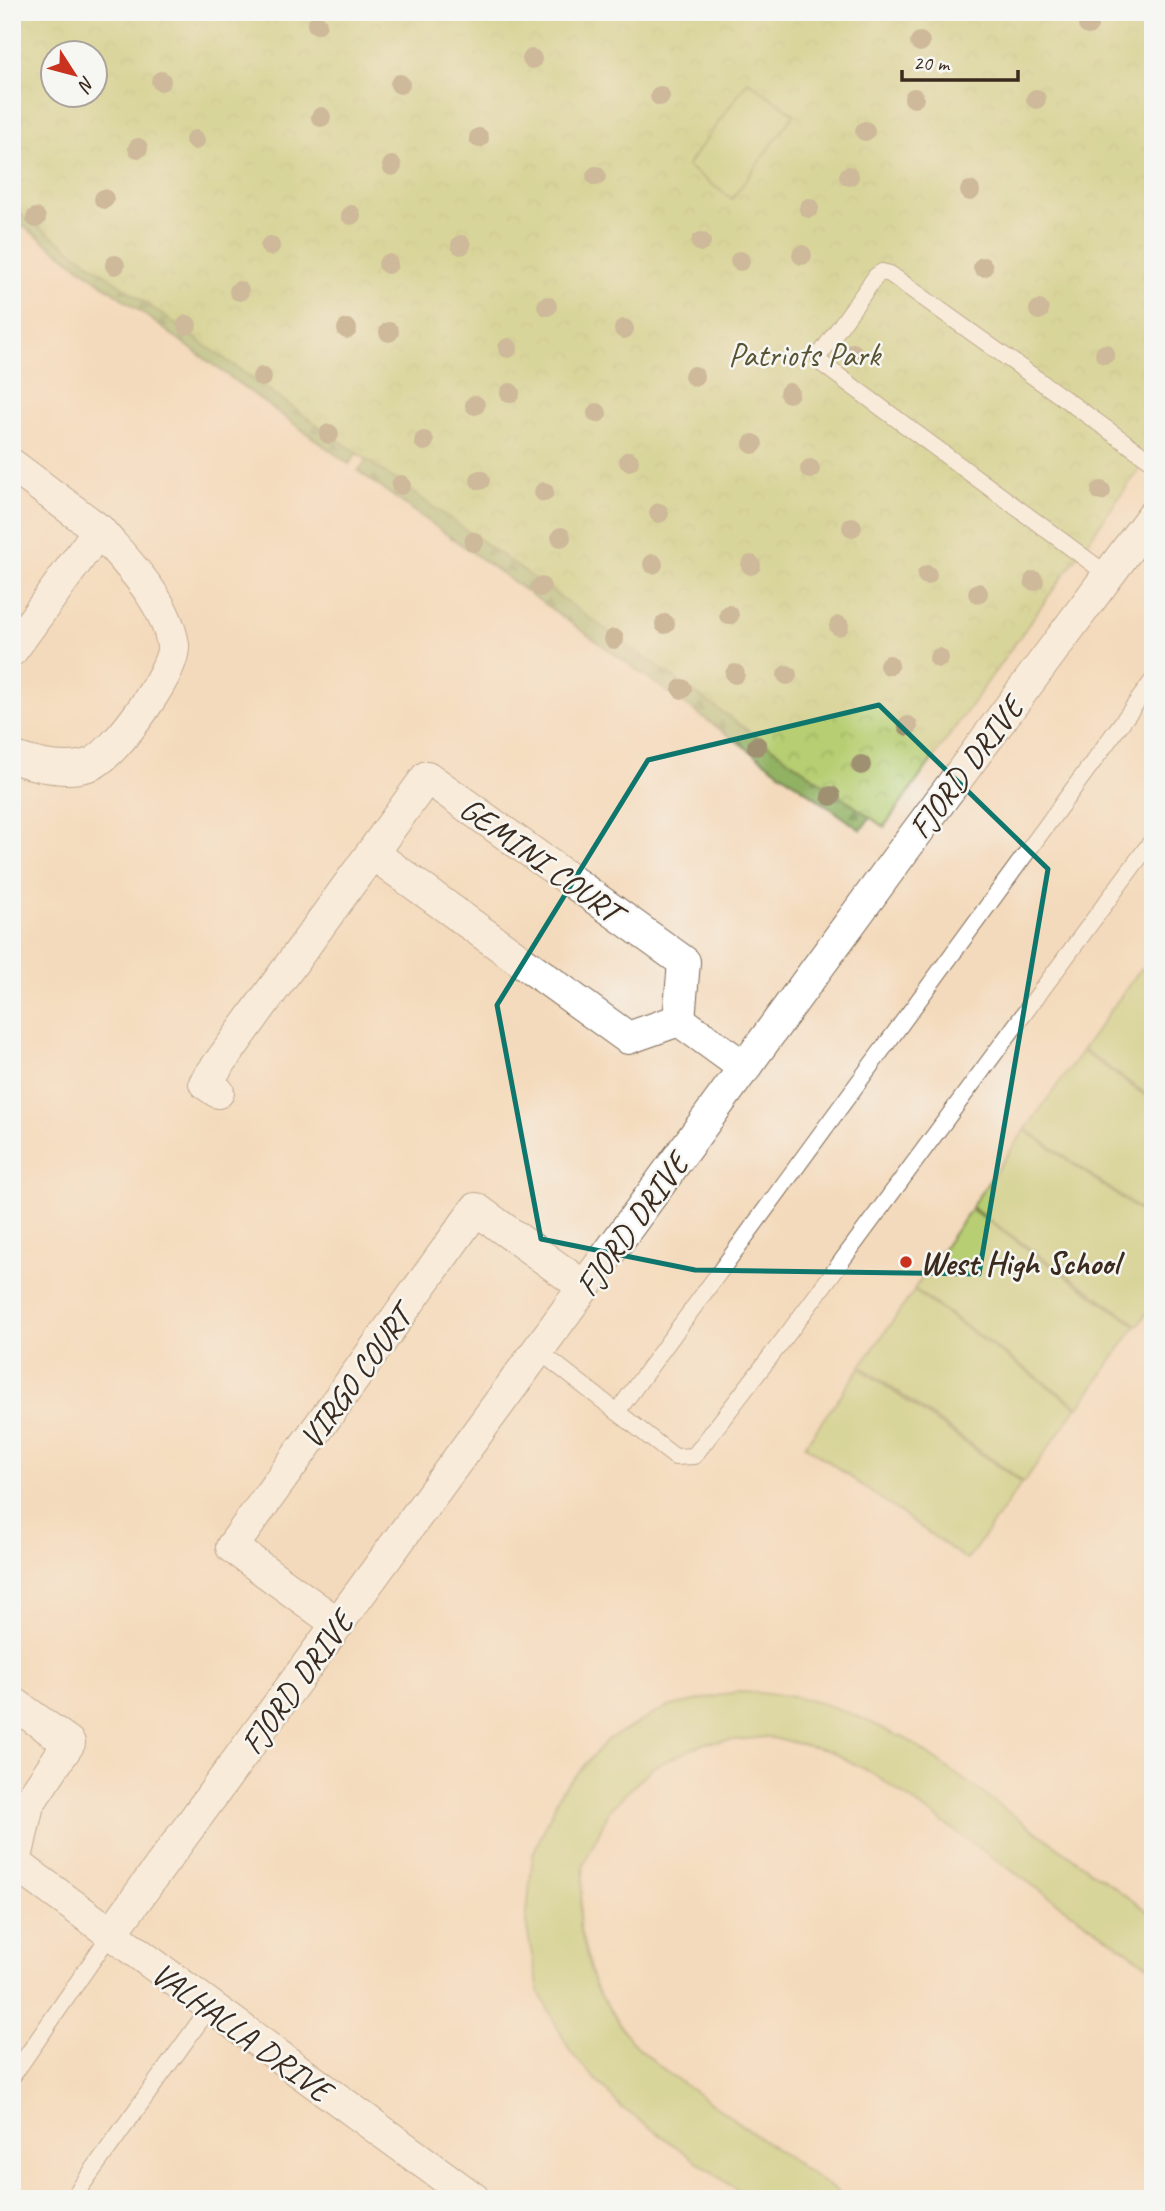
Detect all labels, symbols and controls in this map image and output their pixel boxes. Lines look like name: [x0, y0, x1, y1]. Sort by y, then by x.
north arrow: [38, 38, 108, 108]
scale bar: [902, 38, 1018, 82]
text: 20 m: [913, 50, 951, 76]
text: N: [72, 72, 100, 98]
park label: Patriots Park: [728, 334, 882, 376]
street label: FJORD DRIVE: [899, 685, 1035, 847]
street label: GEMINI COURT: [452, 787, 636, 937]
street label: FJORD DRIVE: [566, 1142, 700, 1304]
place label: West High School: [920, 1242, 1125, 1284]
marker: West High School: [898, 1254, 914, 1270]
street label: VIRGO COURT: [290, 1292, 426, 1457]
street label: FJORD DRIVE: [231, 1600, 365, 1762]
street label: VALHALLA DRIVE: [143, 1952, 343, 2114]

